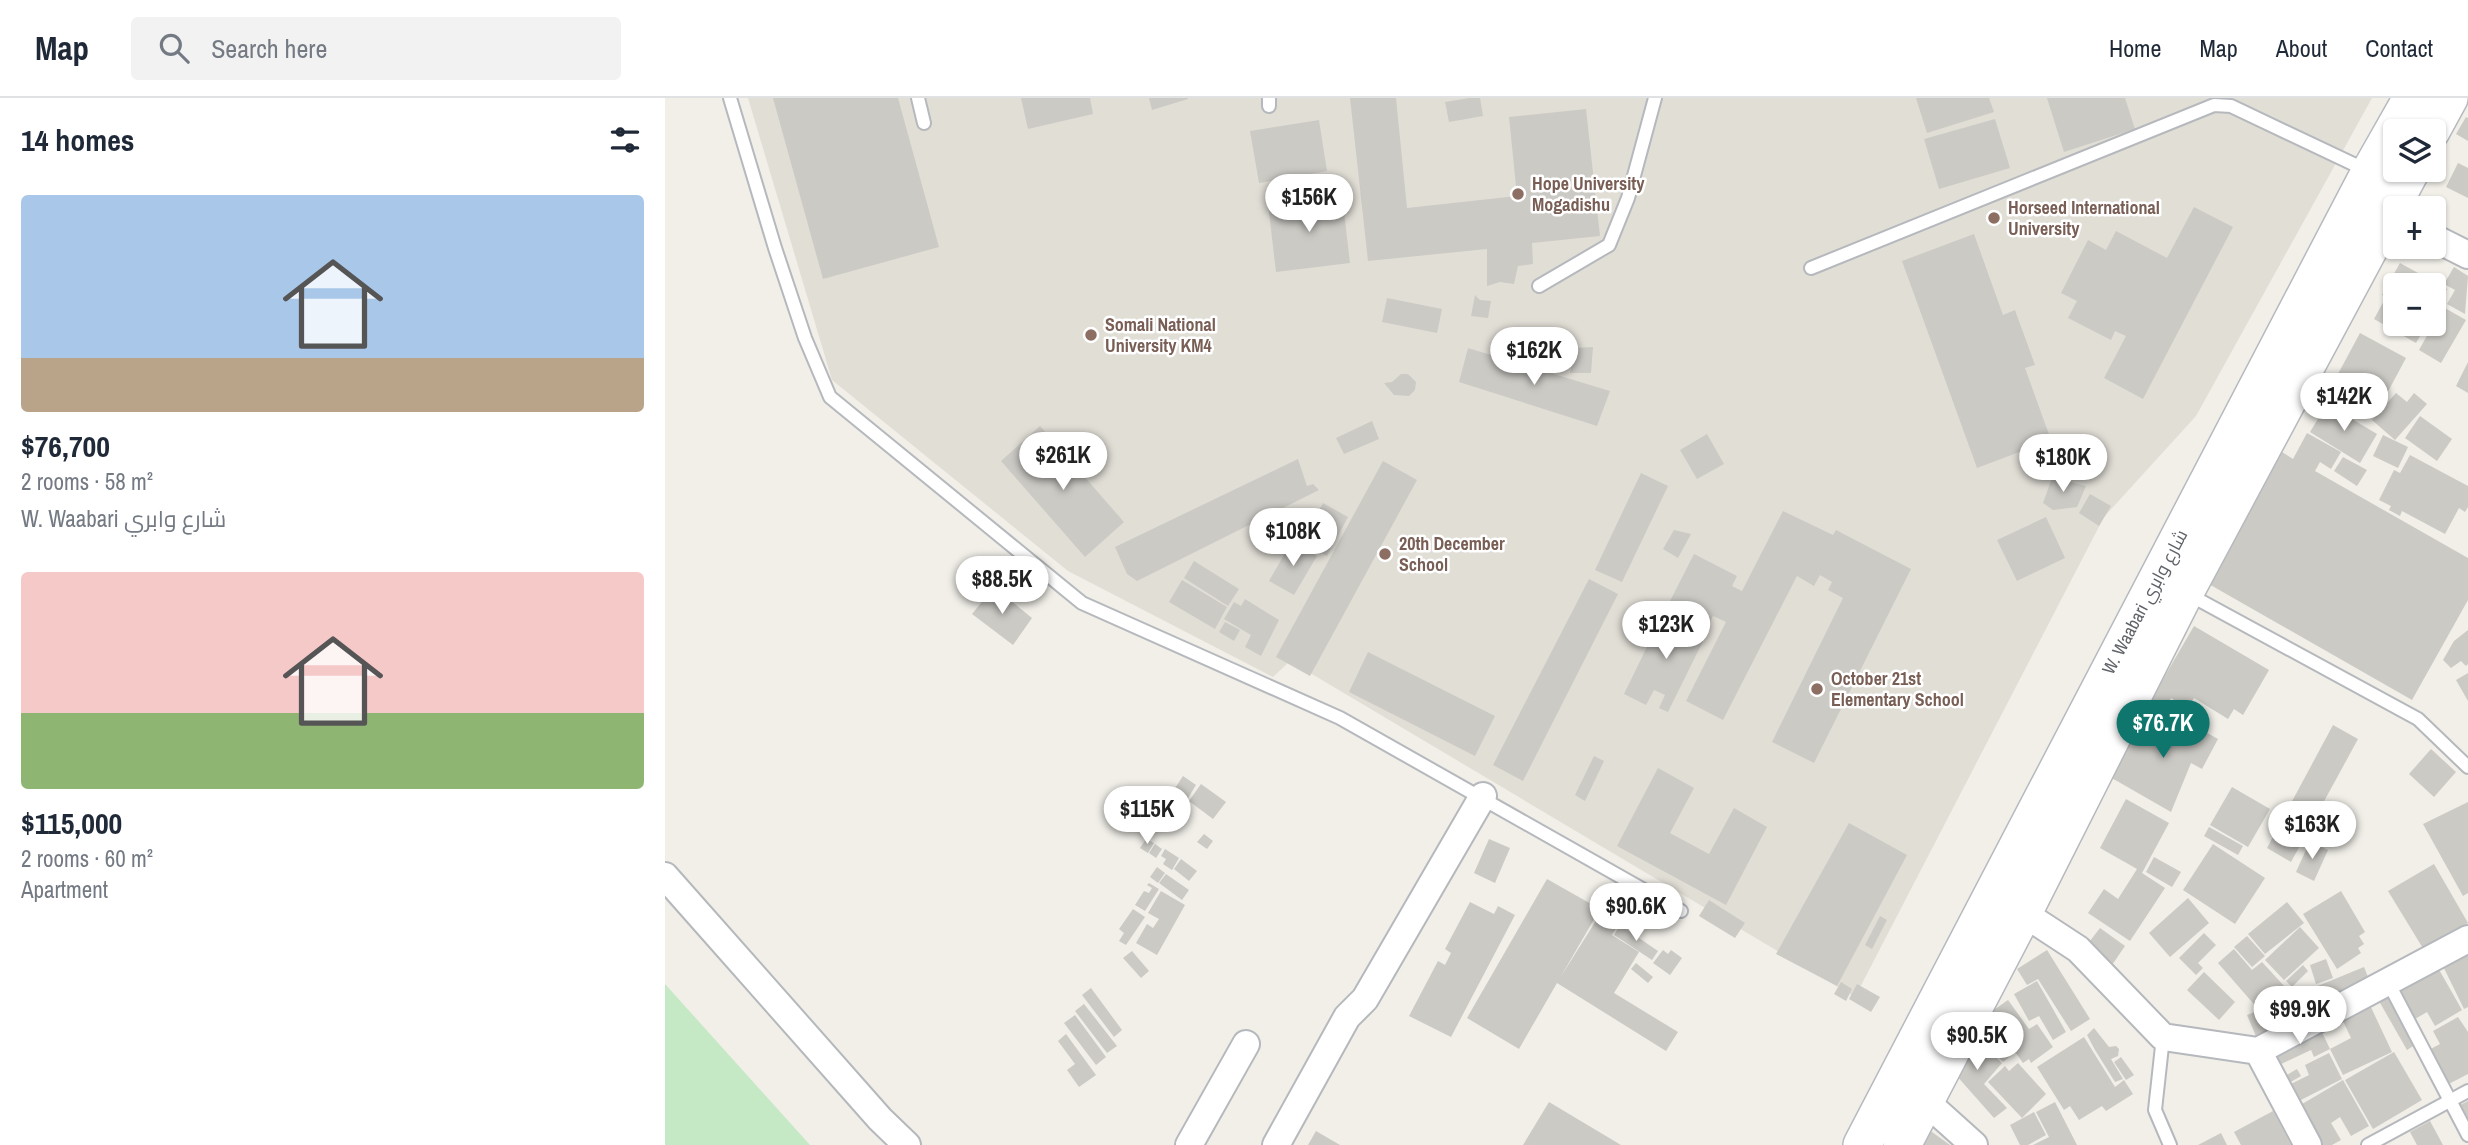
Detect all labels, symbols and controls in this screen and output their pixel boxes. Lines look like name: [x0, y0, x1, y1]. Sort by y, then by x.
search box: [131, 17, 621, 80]
text: Map: [35, 26, 89, 70]
icon: search: [155, 29, 193, 67]
text: Search here: [211, 31, 327, 66]
text: Home: [2109, 32, 2161, 64]
text: Map: [2199, 32, 2238, 64]
text: About: [2276, 32, 2327, 64]
text: Contact: [2365, 32, 2433, 64]
map controls: [2383, 119, 2446, 336]
button: layers: [2383, 119, 2446, 182]
text: 14 homes: [21, 120, 135, 160]
icon: filters: [606, 121, 644, 159]
place label: Hope University Mogadishu: [1532, 171, 1645, 217]
pin: $156K: [1260, 174, 1358, 234]
text: $156K: [1281, 181, 1337, 212]
marker: Hope University Mogadishu: [1510, 186, 1526, 202]
place label: Horseed International University: [2008, 195, 2160, 241]
button: +: [2383, 196, 2446, 259]
marker: Horseed International University: [1986, 210, 2002, 226]
icon: home: [270, 241, 396, 367]
button: −: [2383, 273, 2446, 336]
place label: Somali National University KM4: [1105, 312, 1216, 358]
marker: Somali National University KM4: [1083, 327, 1099, 343]
pin: $162K: [1485, 328, 1583, 387]
text: $162K: [1506, 334, 1562, 365]
pin: $142K: [2295, 374, 2393, 433]
text: $142K: [2316, 380, 2372, 411]
text: $76,700: [21, 426, 110, 466]
pin: $261K: [1014, 432, 1112, 492]
pin: $180K: [2014, 434, 2112, 494]
text: $261K: [1035, 439, 1091, 470]
text: $180K: [2035, 441, 2091, 472]
text: 2 rooms · 58 m²: [21, 466, 153, 497]
text: W. Waabari شارع وابري: [21, 503, 226, 534]
pin: $108K: [1244, 508, 1342, 568]
text: $108K: [1265, 515, 1321, 546]
street label: W. Waabari شارع وابري: [2096, 525, 2195, 679]
place label: 20th December School: [1399, 531, 1505, 577]
marker: 20th December School: [1377, 546, 1393, 562]
pin: $88.5K: [945, 556, 1059, 616]
text: $88.5K: [972, 563, 1032, 594]
pin: $123K: [1617, 602, 1715, 661]
text: $123K: [1638, 608, 1694, 639]
icon: home: [270, 618, 396, 744]
place label: October 21st Elementary School: [1831, 666, 1964, 712]
marker: October 21st Elementary School: [1809, 681, 1825, 697]
pin: $76.7K: [2106, 700, 2220, 760]
text: $76.7K: [2133, 707, 2193, 738]
pin: $115K: [1098, 786, 1196, 846]
text: $115K: [1120, 793, 1174, 824]
pin: $163K: [2263, 802, 2361, 861]
text: $115,000: [21, 803, 122, 843]
text: $163K: [2284, 808, 2340, 839]
text: 2 rooms · 60 m²: [21, 843, 153, 874]
text: Apartment: [21, 874, 108, 905]
pin: $90.6K: [1579, 884, 1693, 943]
text: $90.6K: [1606, 890, 1666, 921]
pin: $99.9K: [2243, 986, 2357, 1046]
text: $99.9K: [2270, 993, 2330, 1024]
pin: $90.5K: [1920, 1012, 2034, 1072]
text: $90.5K: [1947, 1019, 2007, 1050]

